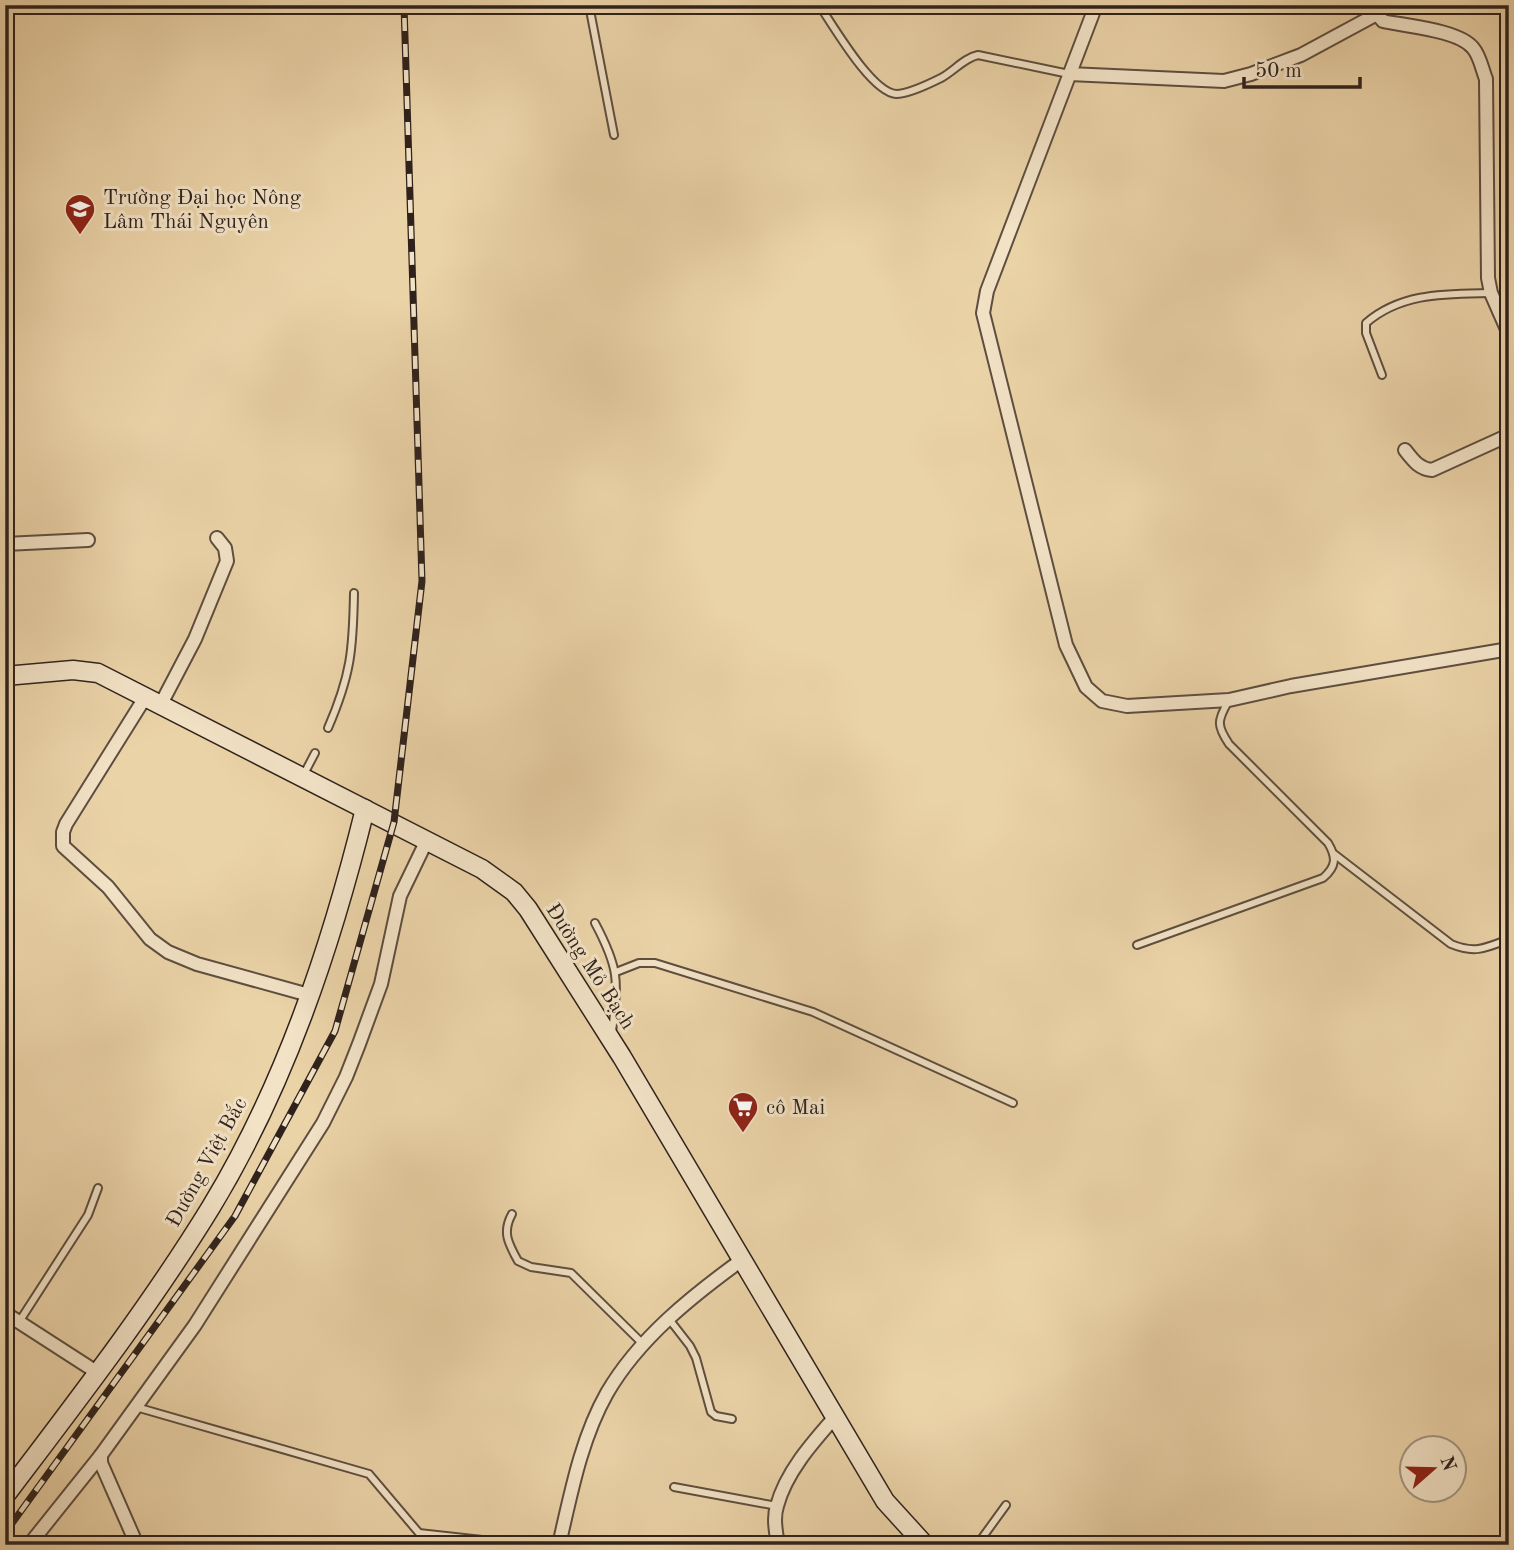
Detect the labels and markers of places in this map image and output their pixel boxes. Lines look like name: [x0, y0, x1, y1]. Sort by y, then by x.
place label: Trường Đại học Nông Lâm Thái Nguyên: [103, 188, 302, 233]
school or university icon: Trường Đại học Nông Lâm Thái Nguyên: [63, 192, 97, 236]
supermarket icon: cô Mai: [726, 1090, 760, 1134]
place label: cô Mai: [766, 1098, 825, 1119]

